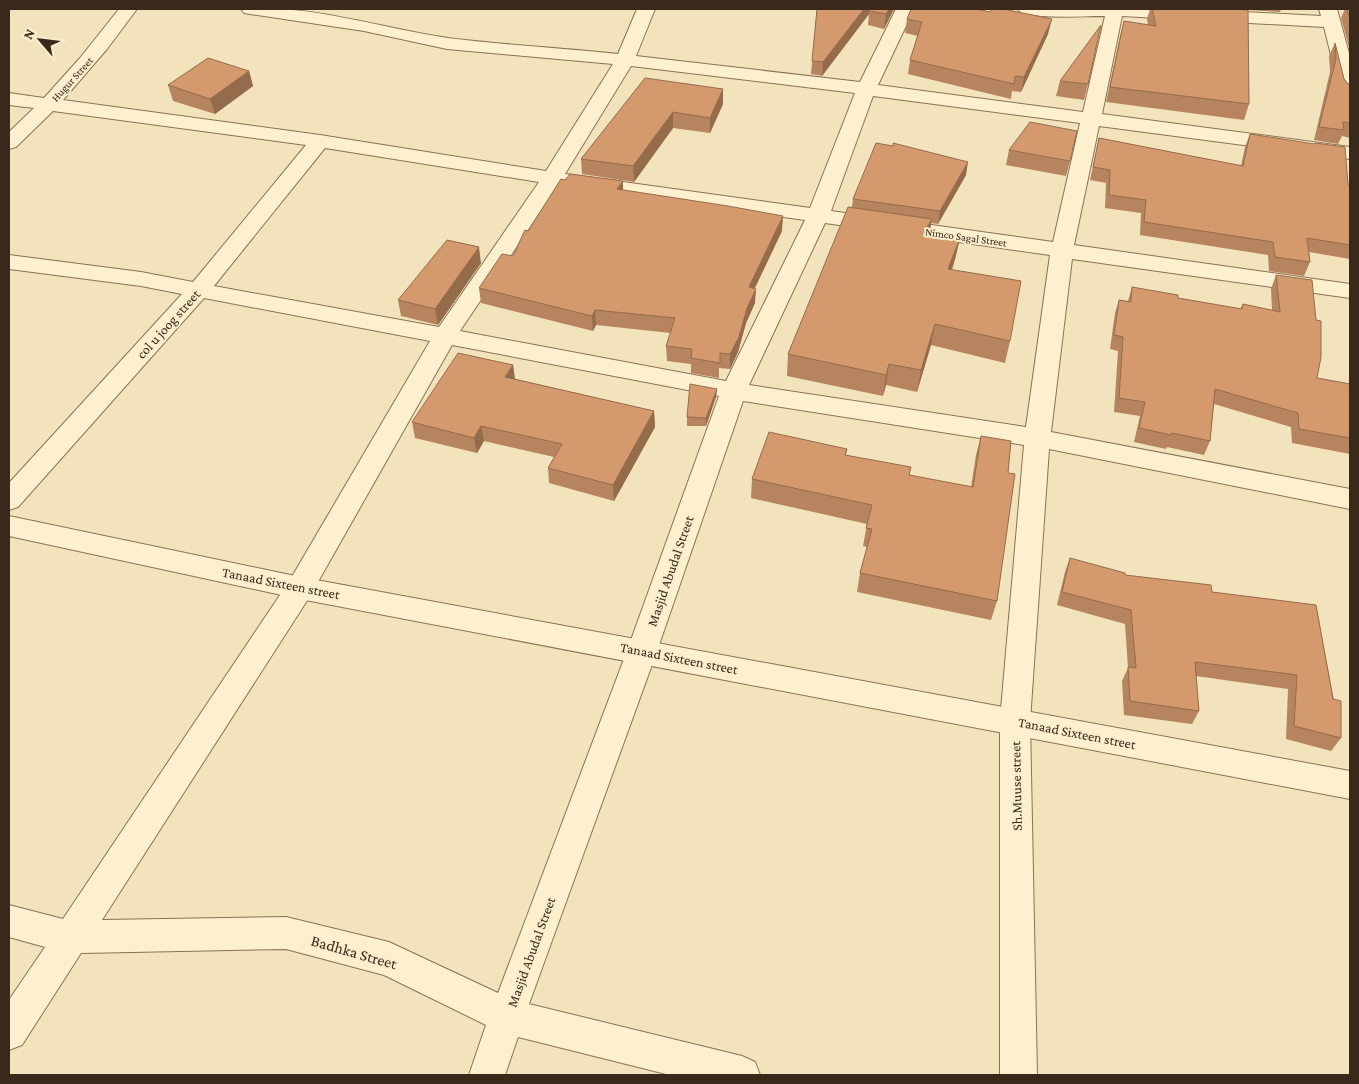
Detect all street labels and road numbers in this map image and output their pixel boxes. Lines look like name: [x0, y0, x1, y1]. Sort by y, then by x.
street label: Hugur Street: [49, 54, 96, 104]
street label: Nimco Sagal Street: [924, 225, 1008, 250]
street label: col u joog street: [133, 286, 204, 363]
street label: Masjid Abudal Street: [644, 513, 698, 629]
street label: Tanaad Sixteen street: [221, 564, 342, 602]
street label: Tanaad Sixteen street: [619, 639, 740, 677]
street label: Tanaad Sixteen street: [1017, 714, 1138, 752]
street label: Sh.Muuse street: [1007, 741, 1025, 831]
street label: Masjid Abudal Street: [504, 894, 559, 1010]
street label: Badhka Street: [309, 932, 400, 973]

